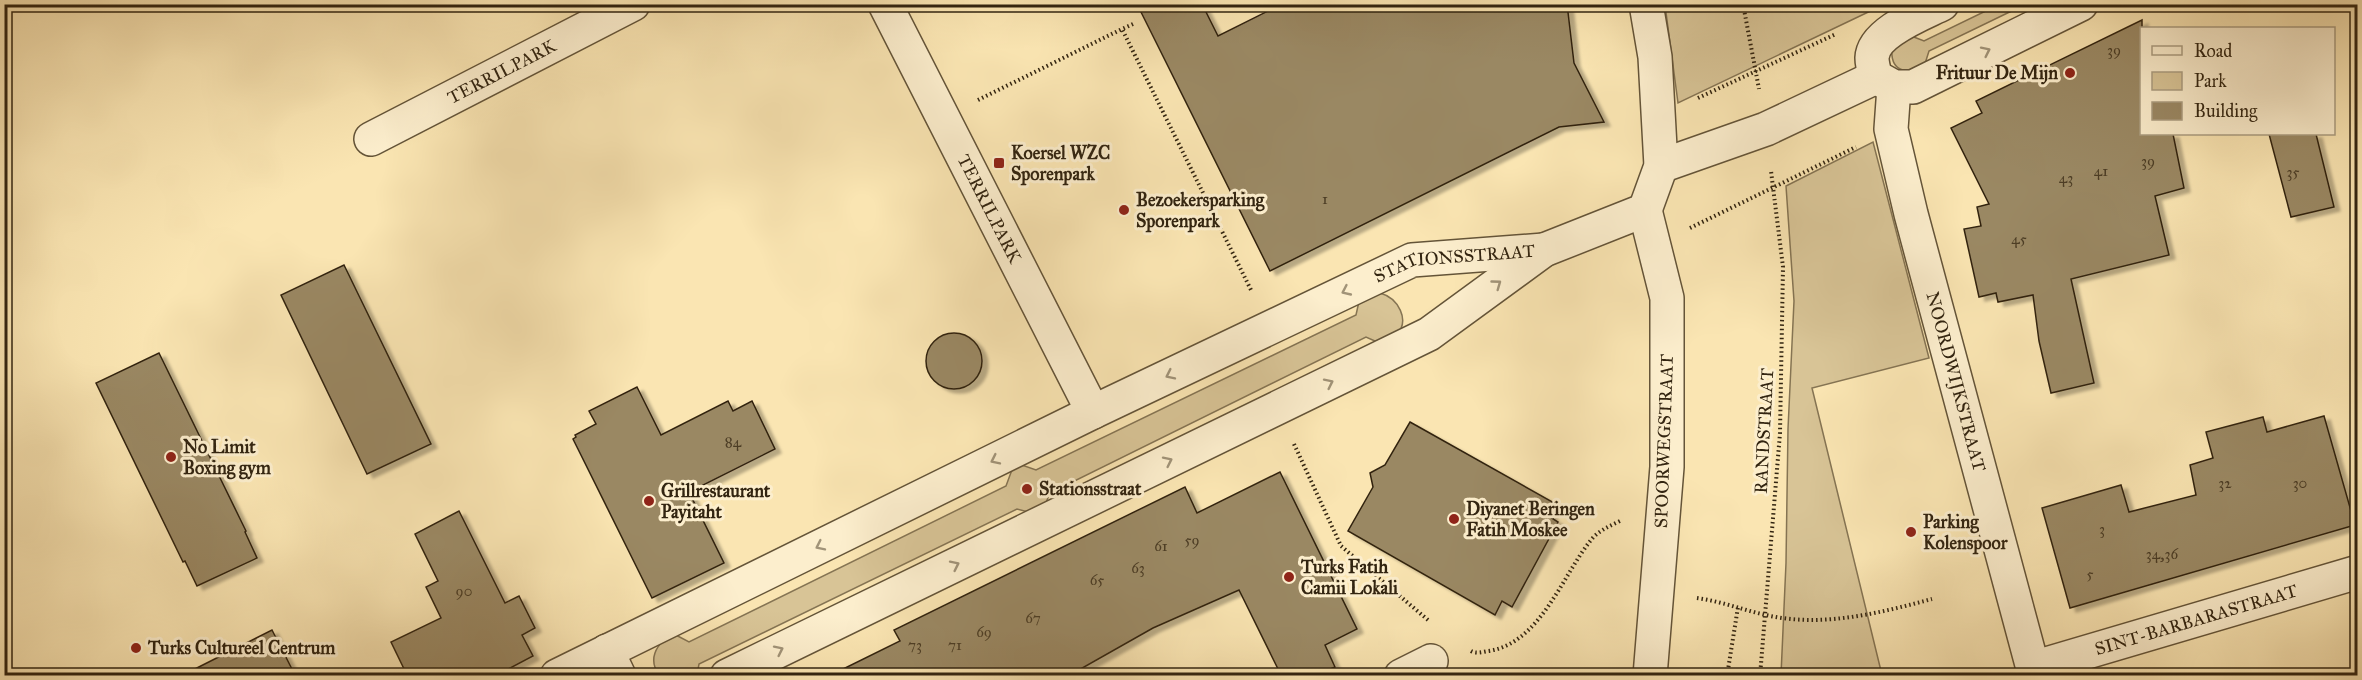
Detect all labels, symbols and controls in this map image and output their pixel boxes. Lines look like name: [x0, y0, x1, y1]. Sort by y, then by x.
legend: [2140, 27, 2335, 135]
street label: TERRILPARK: [444, 34, 561, 109]
text: Road: [2194, 40, 2232, 62]
house number: 39: [2107, 41, 2121, 59]
one-way arrow: [1980, 46, 1991, 58]
place label: Frituur De Mijn: [1936, 62, 2058, 85]
marker: Frituur De Mijn: [2063, 66, 2077, 80]
text: Park: [2194, 70, 2227, 92]
text: Building: [2194, 100, 2258, 123]
place label: Koersel WZC Sporenpark: [1011, 142, 1110, 186]
street label: TERRILPARK: [953, 151, 1027, 268]
house number: 39: [2141, 152, 2155, 170]
marker: Koersel WZC Sporenpark: [992, 156, 1006, 170]
house number: 41: [2094, 162, 2108, 180]
house number: 35: [2287, 163, 2300, 181]
house number: 43: [2059, 169, 2073, 187]
place label: Bezoekersparking Sporenpark: [1136, 189, 1265, 233]
house number: 1: [1322, 190, 1328, 208]
marker: Bezoekersparking Sporenpark: [1117, 203, 1131, 217]
house number: 45: [2011, 230, 2027, 248]
street label: STATIONSSTRAAT: [1370, 240, 1536, 288]
one-way arrow: [1490, 281, 1501, 292]
one-way arrow: [1342, 284, 1353, 296]
street label: NOORDWIJKSTRAAT: [1921, 289, 1991, 474]
street label: SPOORWEGSTRAAT: [1650, 353, 1678, 529]
one-way arrow: [1166, 368, 1177, 380]
street label: RANDSTRAAT: [1750, 368, 1778, 494]
one-way arrow: [1323, 378, 1334, 390]
house number: 84: [725, 433, 742, 451]
place label: No Limit Boxing gym: [183, 436, 272, 480]
marker: No Limit Boxing gym: [164, 450, 178, 464]
one-way arrow: [990, 453, 1001, 465]
one-way arrow: [1161, 457, 1172, 469]
house number: 32: [2218, 474, 2232, 492]
house number: 30: [2293, 474, 2307, 492]
place label: Stationsstraat: [1039, 478, 1142, 500]
place label: Grillrestaurant Payitaht: [661, 480, 771, 524]
marker: Stationsstraat: [1020, 482, 1034, 496]
marker: Grillrestaurant Payitaht: [642, 494, 656, 508]
place label: Diyanet Beringen Fatih Moskee: [1466, 498, 1595, 541]
place label: Parking Kolenspoor: [1923, 511, 2009, 555]
marker: Diyanet Beringen Fatih Moskee: [1447, 512, 1461, 526]
house number: 3: [2099, 520, 2105, 538]
marker: Parking Kolenspoor: [1904, 525, 1918, 539]
house number: 59: [1184, 531, 1200, 549]
house number: 61: [1154, 537, 1168, 555]
one-way arrow: [815, 539, 826, 551]
house number: 34,36: [2146, 545, 2179, 563]
place label: Turks Fatih Camii Lokali: [1300, 556, 1399, 599]
house number: 63: [1131, 559, 1145, 577]
one-way arrow: [948, 560, 959, 572]
house number: 5: [2087, 565, 2094, 583]
marker: Turks Fatih Camii Lokali: [1282, 570, 1296, 584]
house number: 65: [1090, 571, 1104, 589]
street label: SINT-BARBARASTRAAT: [2092, 580, 2300, 660]
house number: 90: [456, 582, 472, 600]
house number: 67: [1025, 609, 1041, 627]
house number: 69: [976, 623, 992, 641]
house number: 73: [908, 636, 922, 654]
house number: 71: [948, 636, 962, 654]
place label: Turks Cultureel Centrum: [147, 637, 336, 659]
marker: Turks Cultureel Centrum: [129, 641, 143, 655]
one-way arrow: [773, 646, 784, 657]

